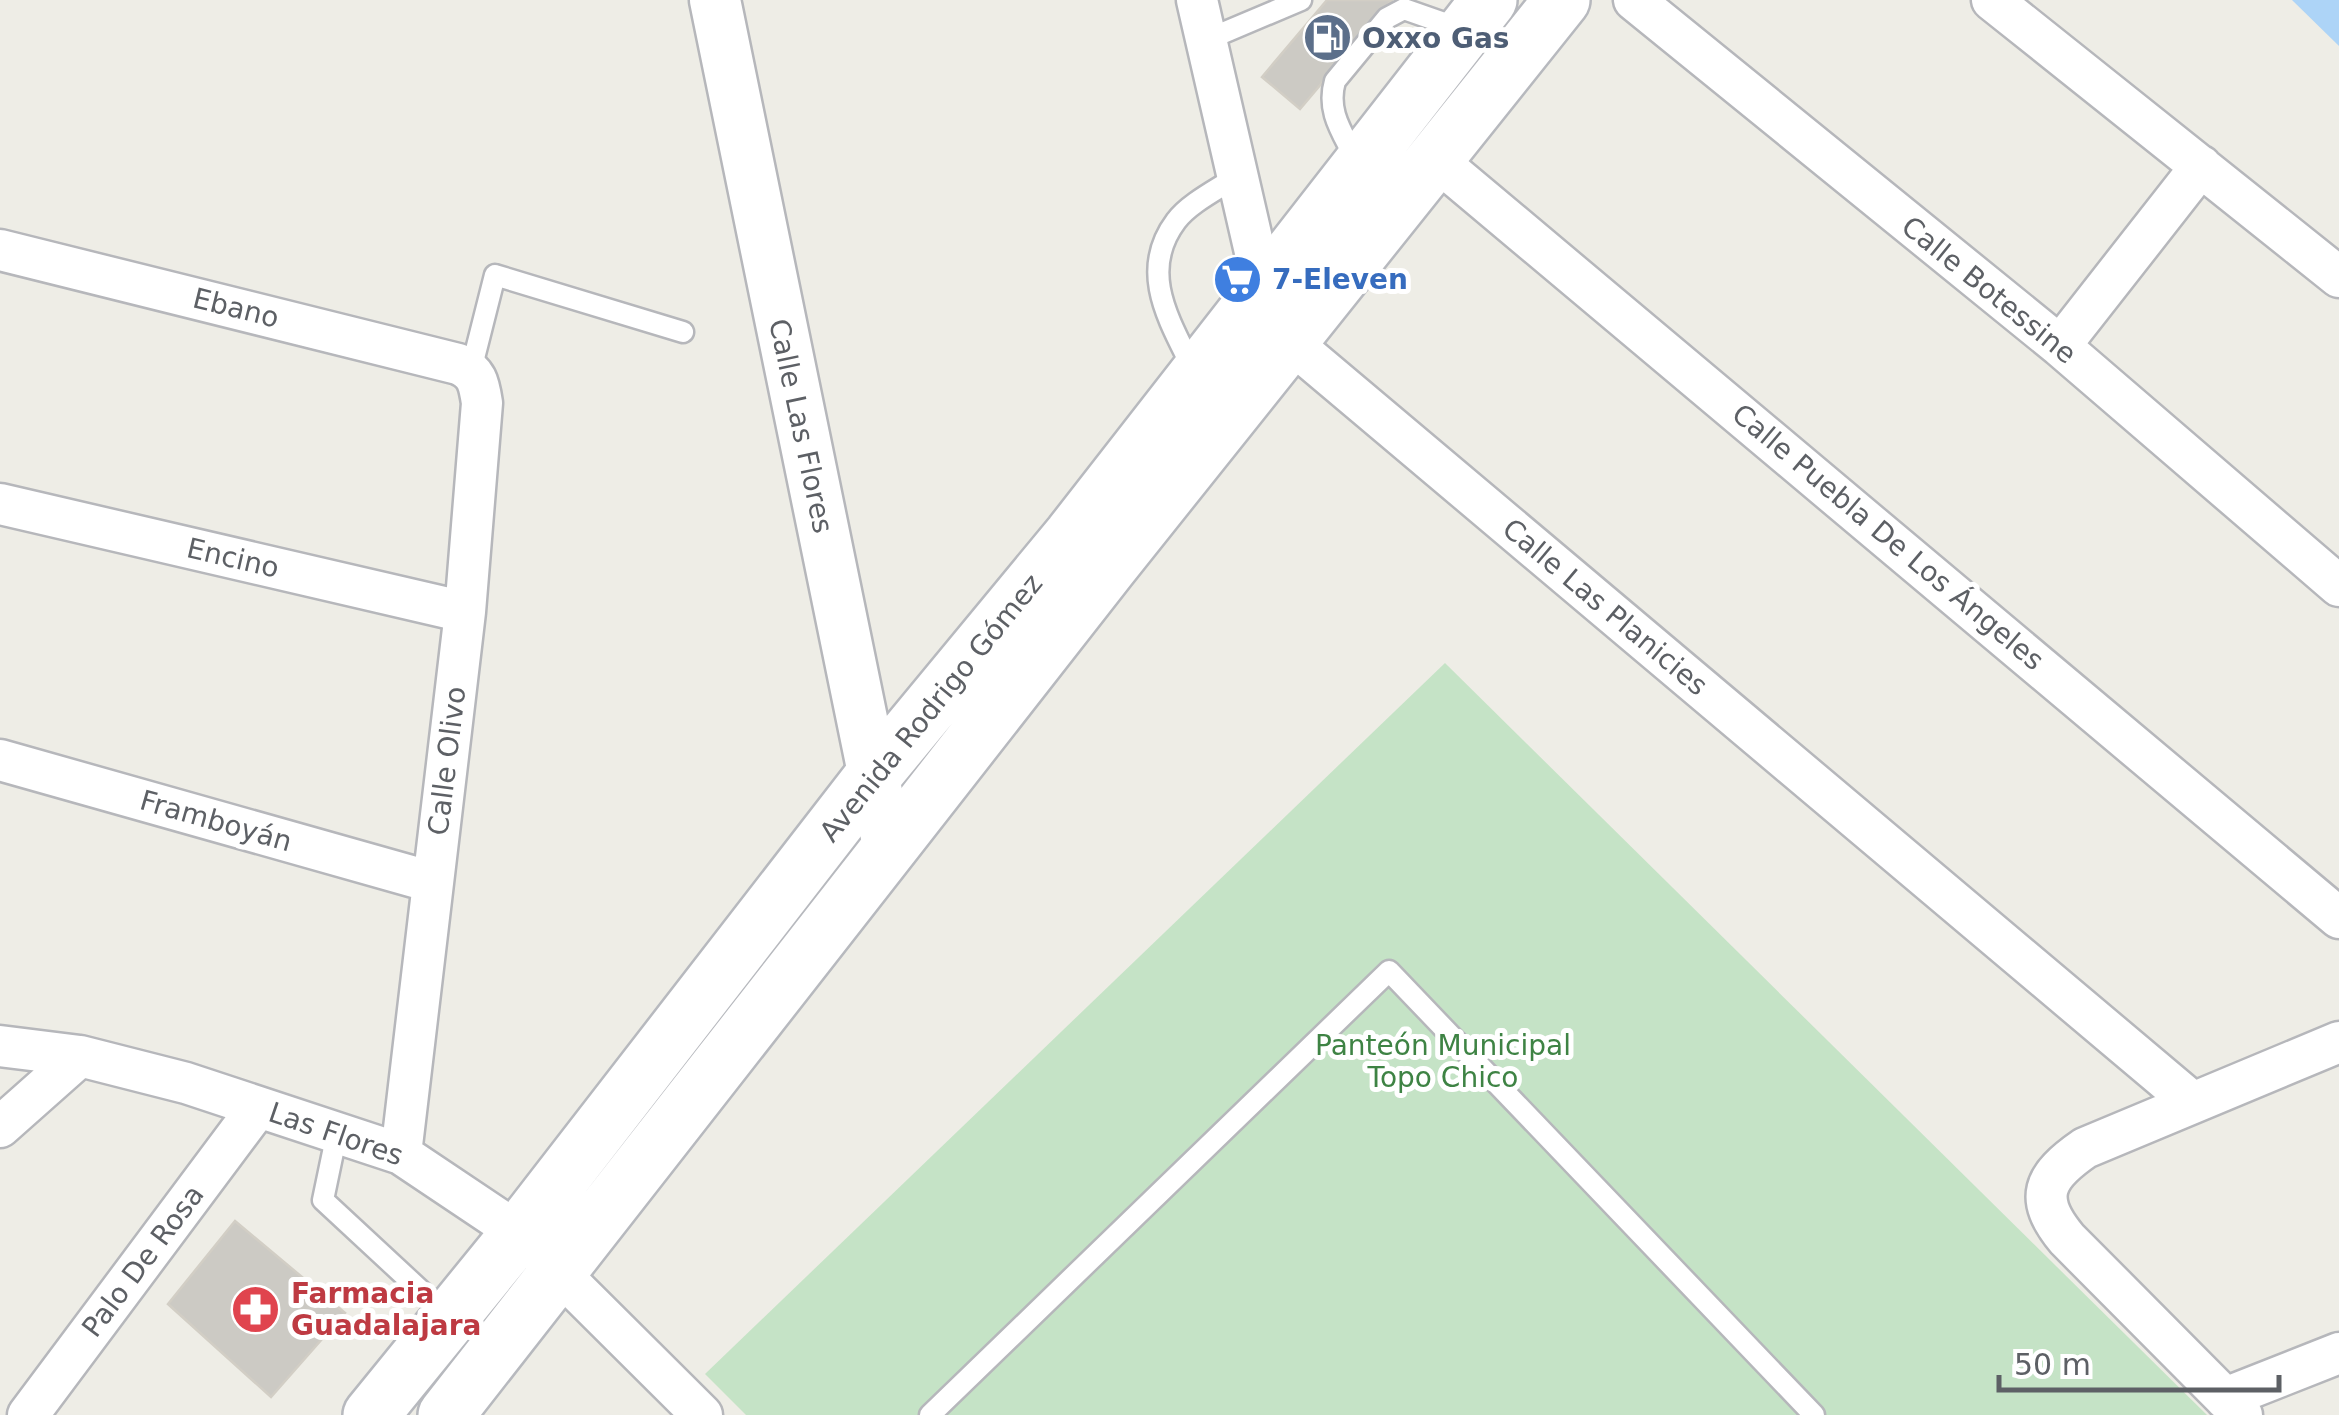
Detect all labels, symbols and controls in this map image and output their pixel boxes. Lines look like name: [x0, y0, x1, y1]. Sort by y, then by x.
fuel station icon: Oxxo Gas: [1301, 12, 1353, 64]
place label: Oxxo Gas: [1362, 22, 1509, 55]
street label: Calle Botessine: [1895, 210, 2083, 370]
supermarket icon: 7-Eleven: [1211, 253, 1263, 305]
place label: 7-Eleven: [1272, 263, 1408, 296]
street label: Ebano: [190, 281, 282, 335]
street label: Calle Las Flores: [762, 316, 840, 536]
street label: Calle Puebla De Los Ángeles: [1726, 396, 2051, 677]
street label: Calle Las Planicies: [1496, 512, 1714, 702]
street label: Encino: [184, 531, 282, 585]
street label: Avenida Rodrigo Gómez: [813, 567, 1049, 849]
street label: Calle Olivo: [422, 685, 472, 837]
street label: Framboyán: [136, 784, 296, 858]
park label: Panteón Municipal Topo Chico: [1315, 1029, 1571, 1094]
street label: Las Flores: [264, 1096, 408, 1172]
street label: Palo De Rosa: [75, 1179, 211, 1343]
place label: Farmacia Guadalajara: [291, 1277, 481, 1342]
pharmacy icon: Farmacia Guadalajara: [230, 1283, 282, 1335]
scale bar: [1999, 1330, 2279, 1392]
text: 50 m: [2014, 1347, 2091, 1382]

